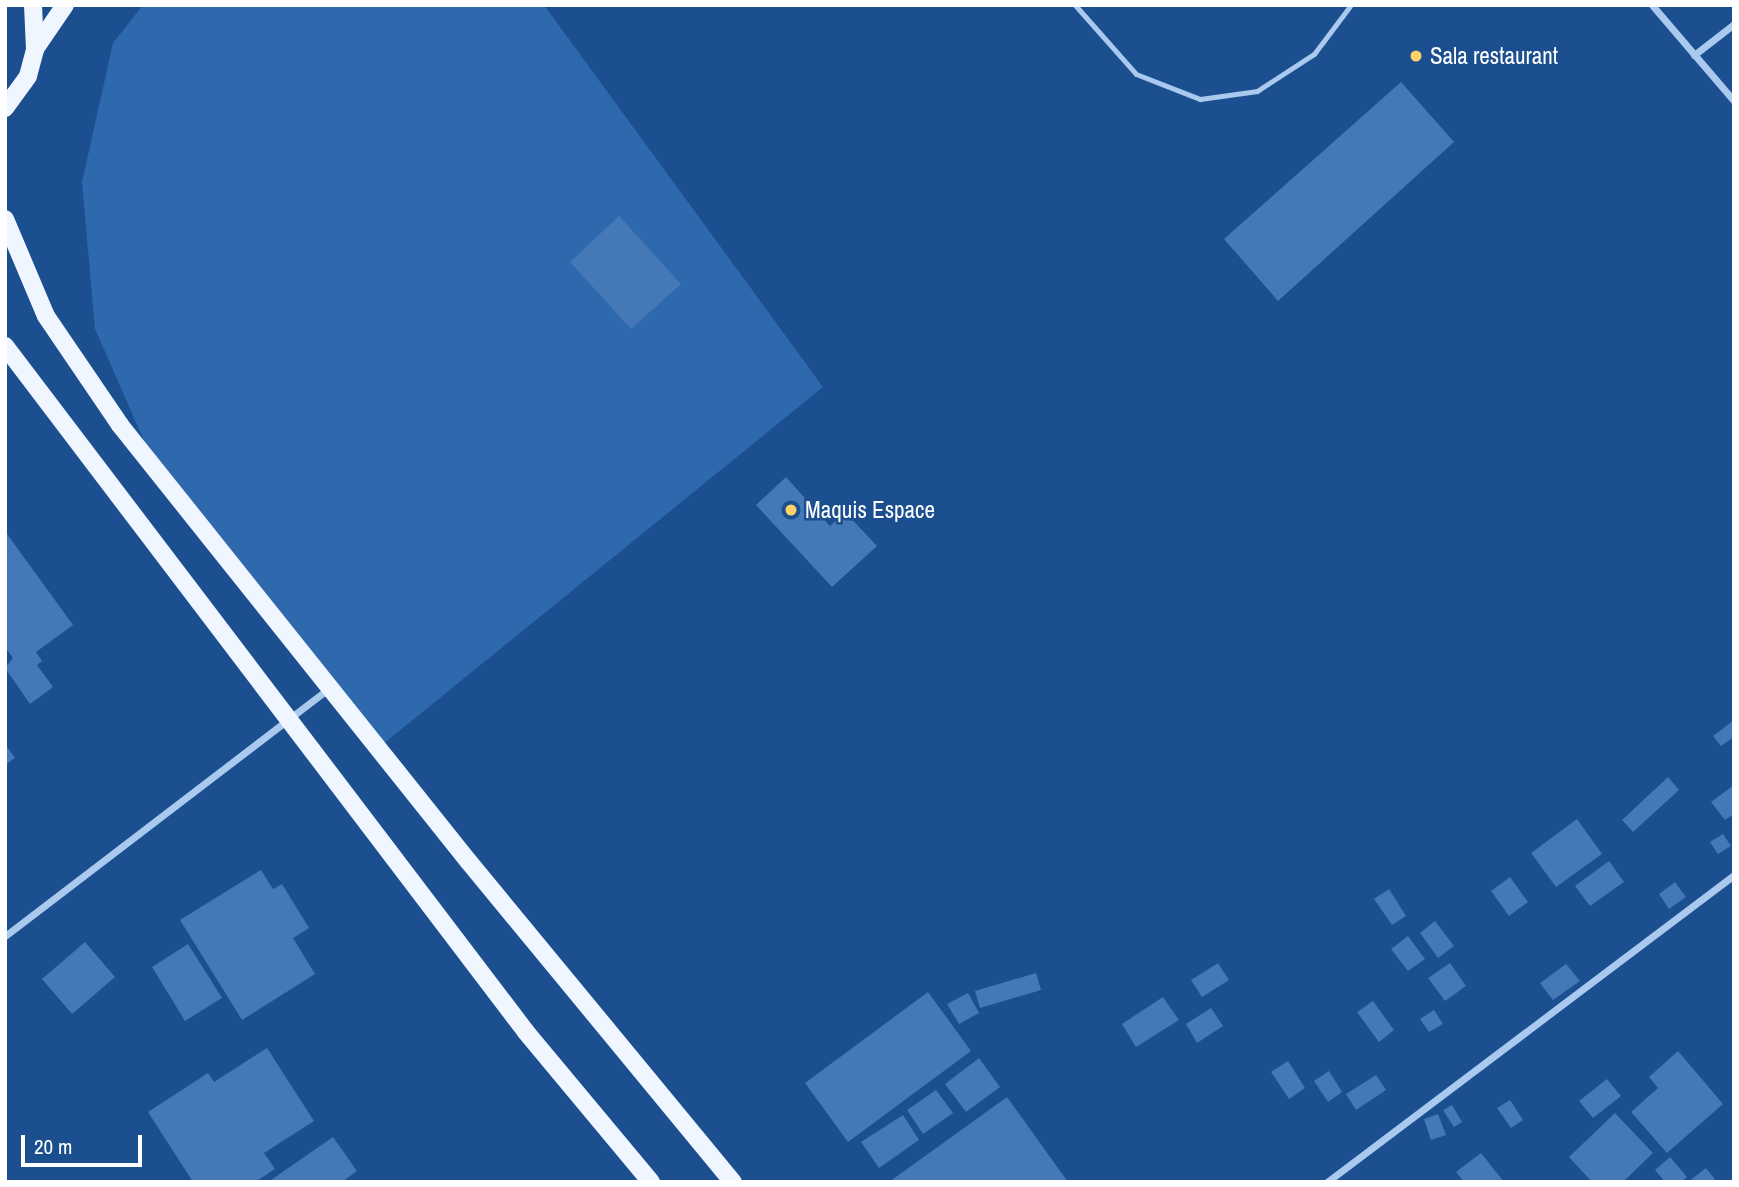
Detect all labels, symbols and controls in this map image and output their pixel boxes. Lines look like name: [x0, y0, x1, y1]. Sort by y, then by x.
place label: Sala restaurant: [1430, 42, 1558, 70]
marker: Sala restaurant: [1408, 48, 1424, 64]
place label: Maquis Espace: [805, 496, 935, 524]
marker: Maquis Espace: [783, 502, 799, 518]
scale bar: [24, 1120, 145, 1164]
text: 20 m: [34, 1132, 72, 1161]

